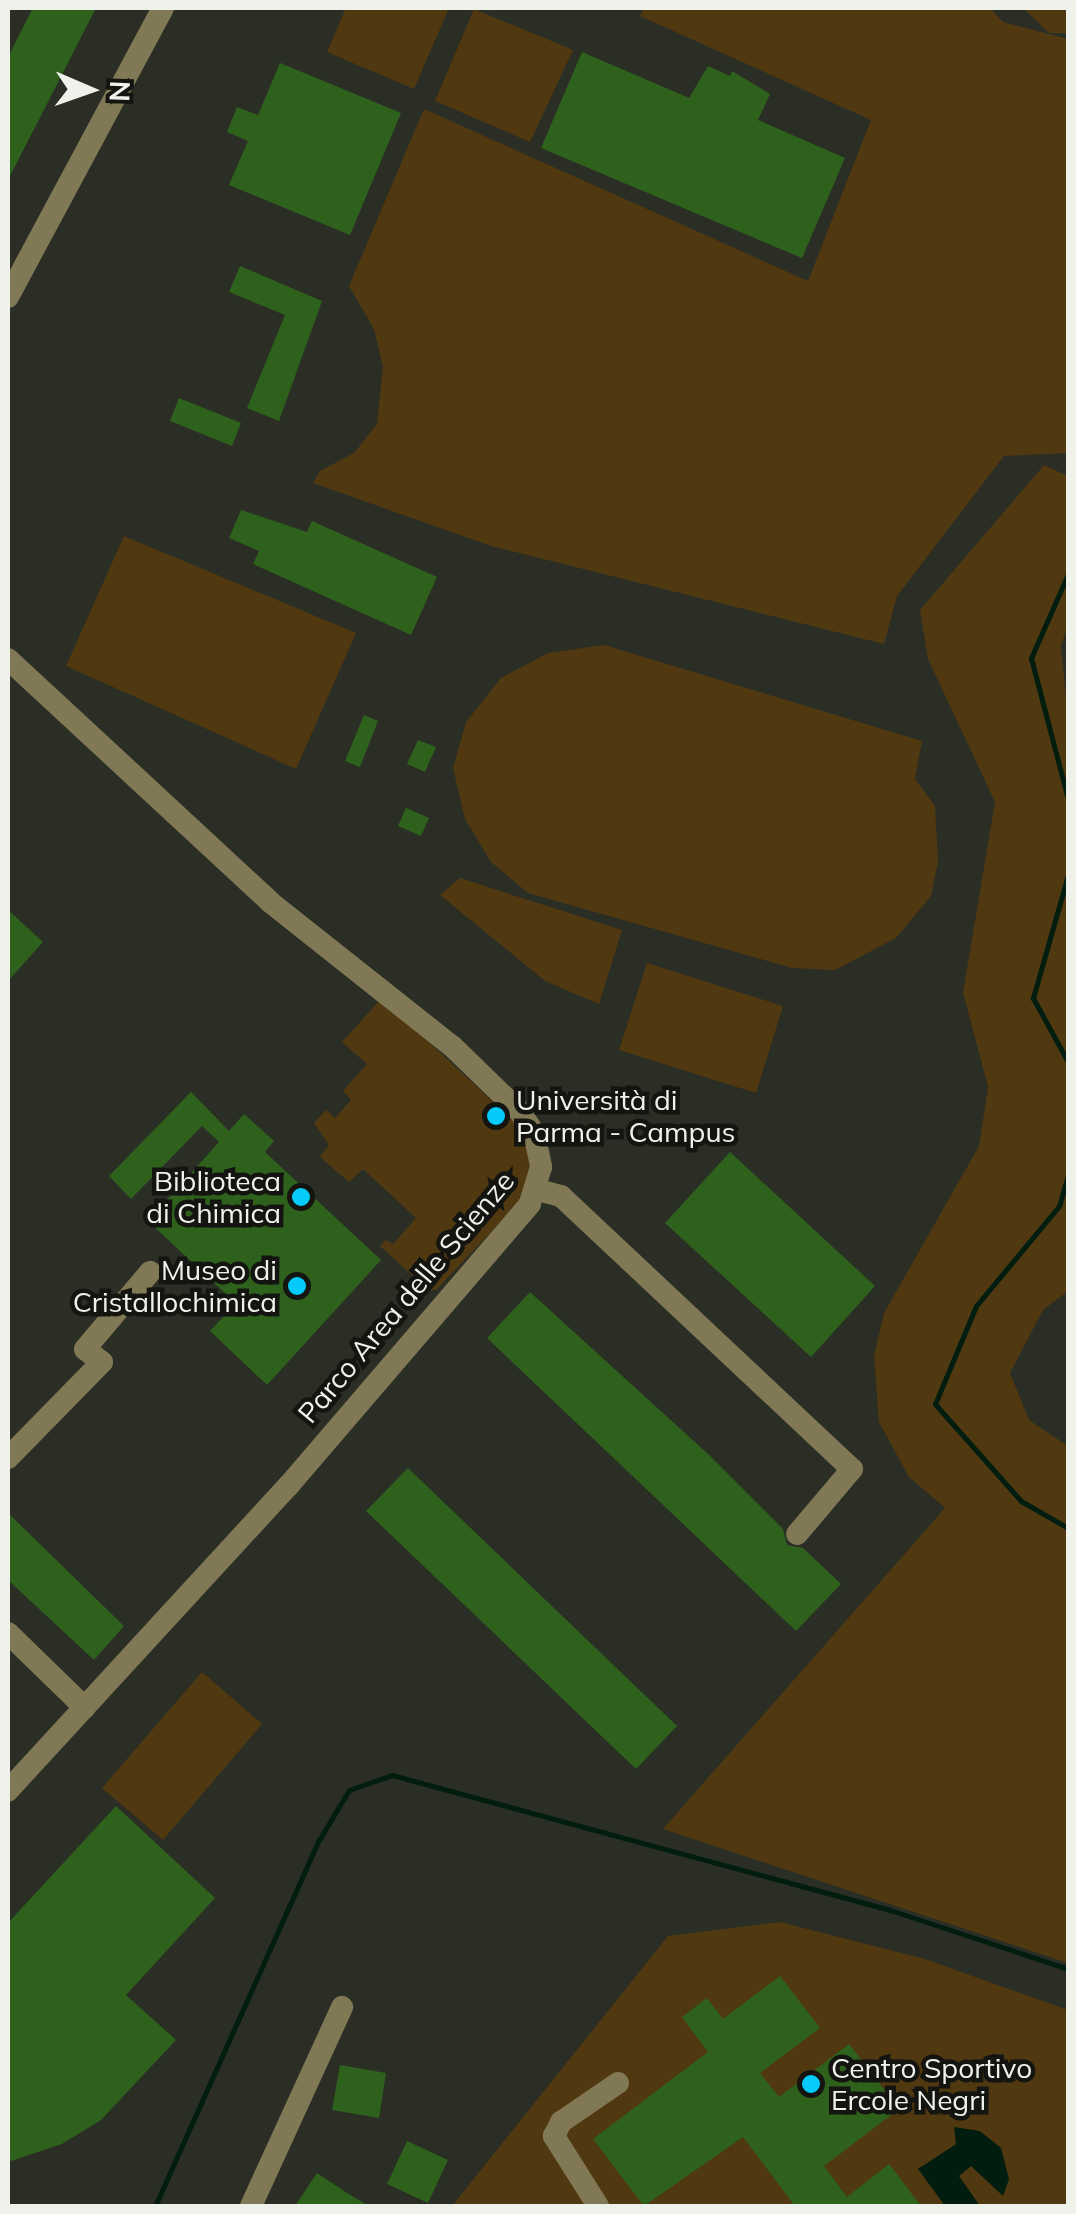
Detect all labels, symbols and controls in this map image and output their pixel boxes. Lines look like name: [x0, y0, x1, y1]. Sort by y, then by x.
north arrow: [40, 40, 140, 140]
text: N: [103, 80, 138, 102]
place label: Università di Parma - Campus: [516, 1083, 735, 1149]
marker: Università di Parma - Campus: [485, 1105, 507, 1127]
place label: Biblioteca di Chimica: [146, 1164, 281, 1230]
street label: Parco Area delle Scienze: [291, 1164, 521, 1430]
marker: Biblioteca di Chimica: [290, 1186, 312, 1208]
place label: Museo di Cristallochimica: [73, 1253, 277, 1319]
marker: Museo di Cristallochimica: [286, 1275, 308, 1297]
place label: Centro Sportivo Ercole Negri: [831, 2051, 1032, 2117]
marker: Centro Sportivo Ercole Negri: [800, 2073, 822, 2095]

